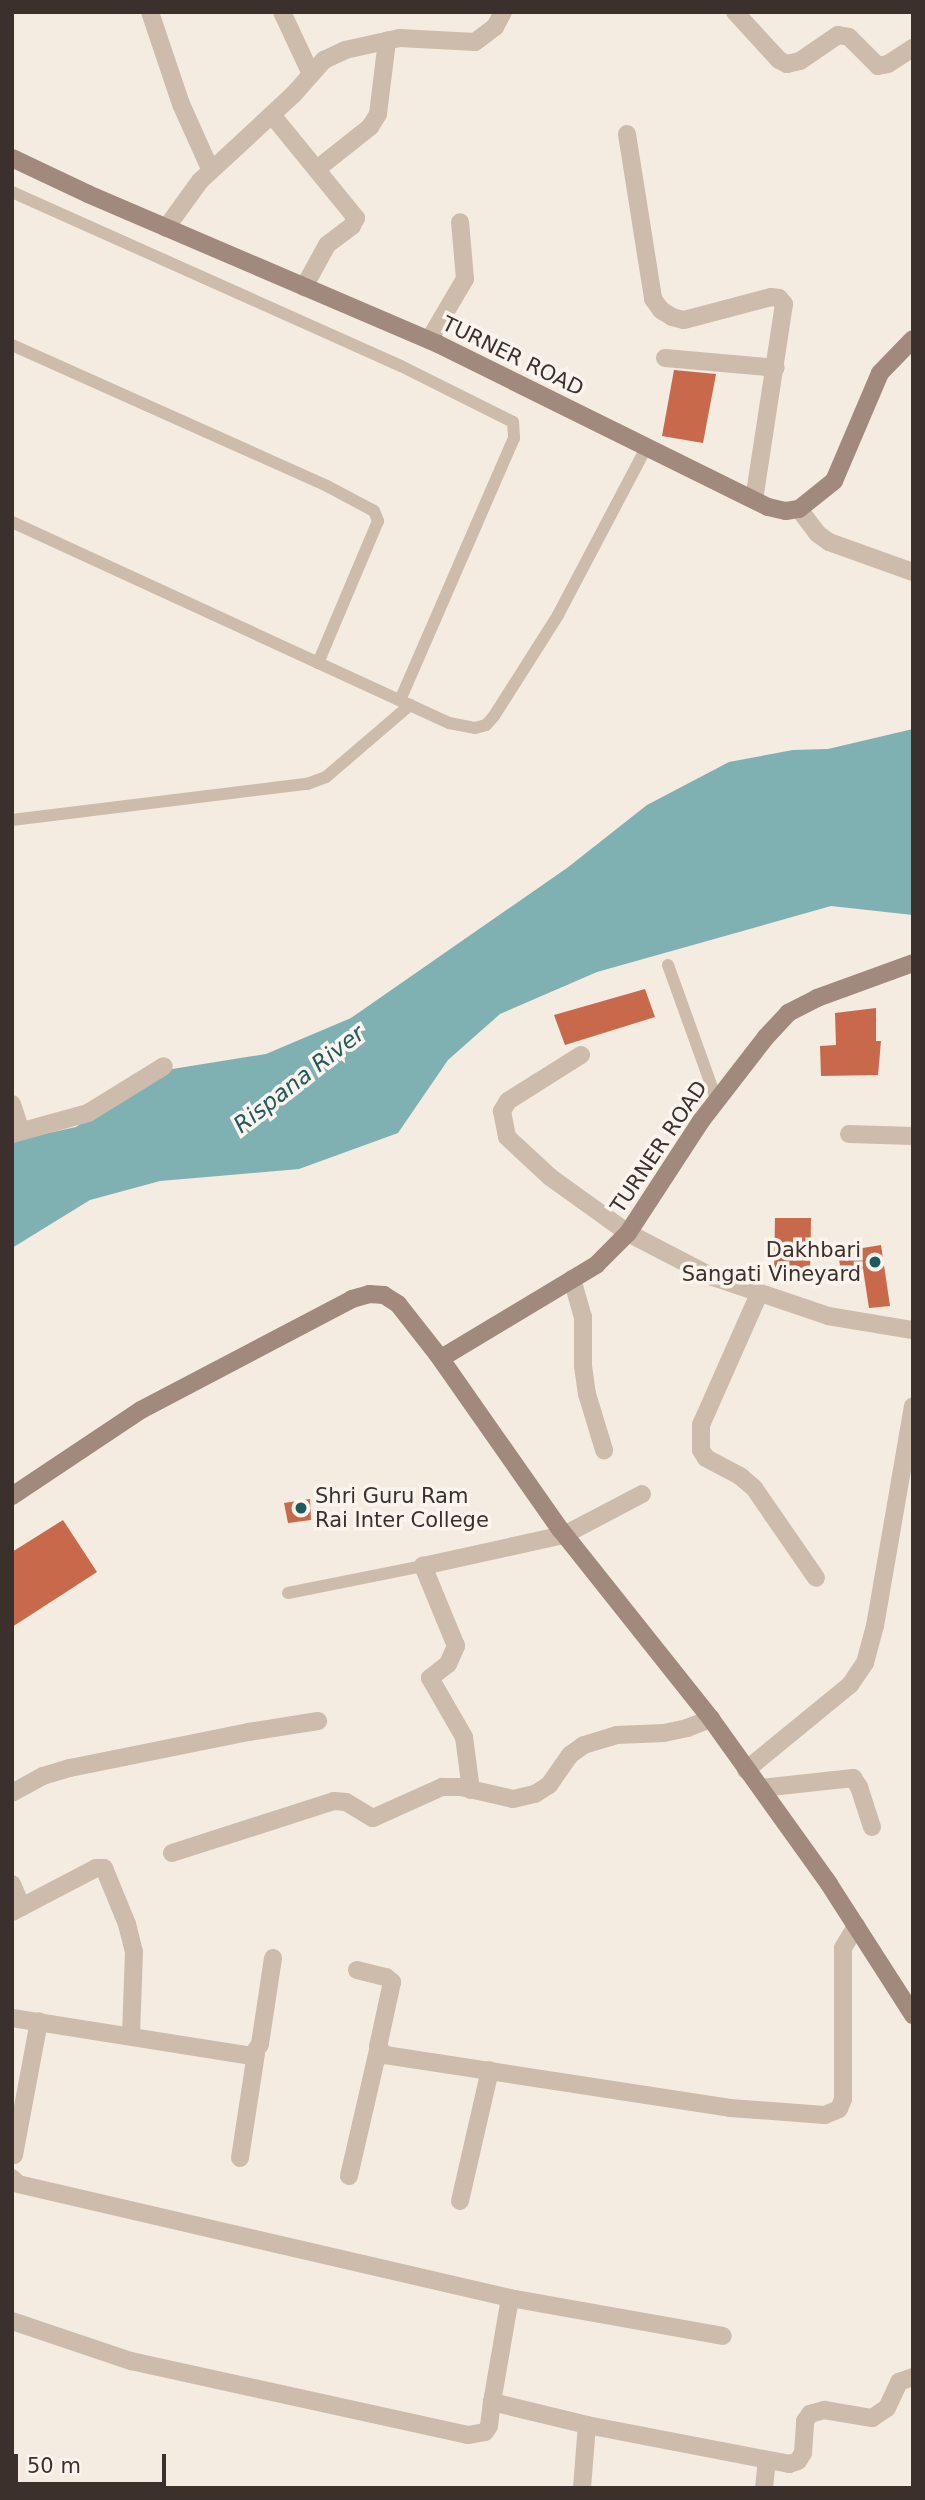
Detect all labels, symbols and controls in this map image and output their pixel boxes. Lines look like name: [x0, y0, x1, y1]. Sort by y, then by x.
street label: TURNER ROAD: [438, 311, 588, 401]
water label: Rispana River: [228, 1019, 370, 1139]
street label: TURNER ROAD: [605, 1076, 713, 1218]
place label: Dakhbari Sangati Vineyard: [682, 1237, 861, 1287]
marker: Dakhbari Sangati Vineyard: [867, 1254, 883, 1270]
place label: Shri Guru Ram Rai Inter College: [315, 1483, 489, 1533]
marker: Shri Guru Ram Rai Inter College: [293, 1500, 309, 1516]
scale bar: [18, 2440, 170, 2484]
text: 50 m: [27, 2454, 81, 2478]

